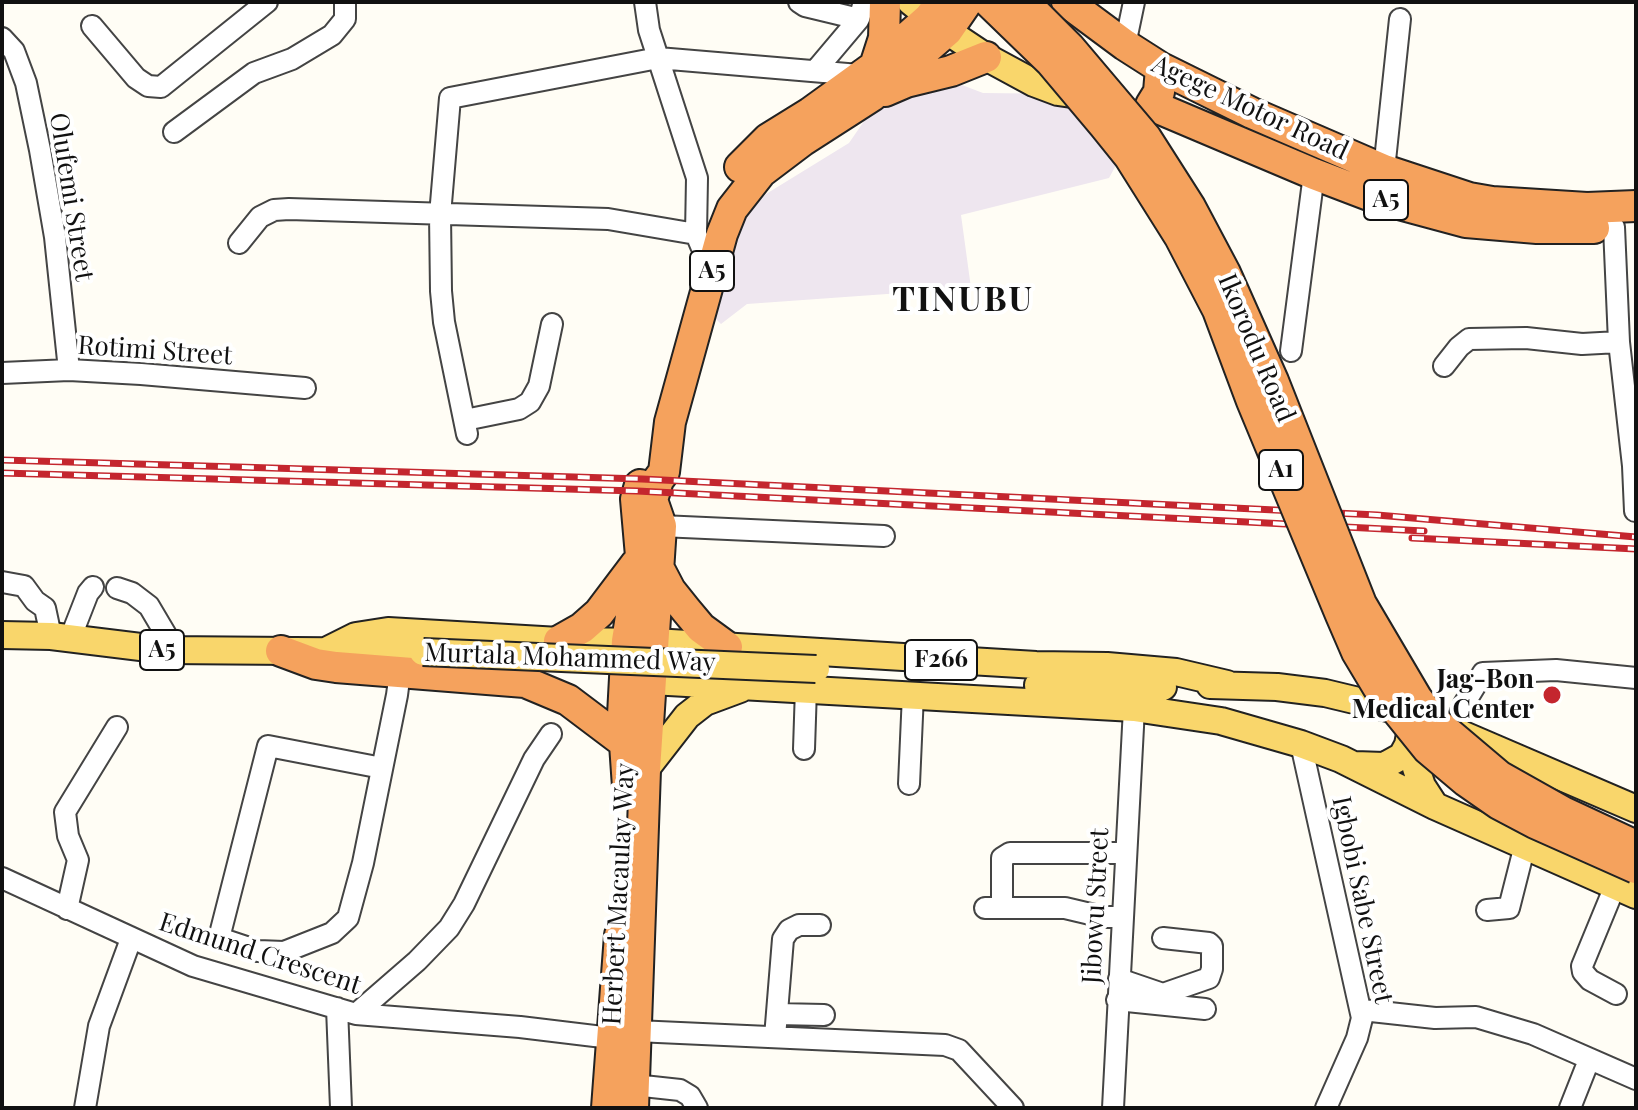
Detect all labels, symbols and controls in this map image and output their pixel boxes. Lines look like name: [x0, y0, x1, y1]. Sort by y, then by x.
street label: Agege Motor Road: [1147, 49, 1353, 167]
street label: Olufemi Street: [42, 111, 100, 283]
road number: A5: [1364, 180, 1408, 220]
road number: A5: [690, 251, 734, 291]
street label: Ikorodu Road: [1211, 269, 1301, 427]
district label: TINUBU: [892, 280, 1034, 320]
street label: Rotimi Street: [77, 330, 233, 372]
road number: A1: [1259, 450, 1303, 490]
road number: A5: [140, 630, 184, 670]
street label: Murtala Mohammed Way: [424, 637, 716, 679]
road number: F266: [905, 640, 977, 680]
place label: Jag-Bon Medical Center: [1352, 664, 1534, 726]
marker: Jag-Bon Medical Center: [1541, 684, 1563, 706]
street label: Herbert Macaulay Way: [597, 762, 641, 1026]
street label: Igbobi Sabe Street: [1325, 794, 1399, 1006]
street label: Jibowu Street: [1076, 827, 1116, 985]
street label: Edmund Crescent: [155, 907, 365, 1001]

